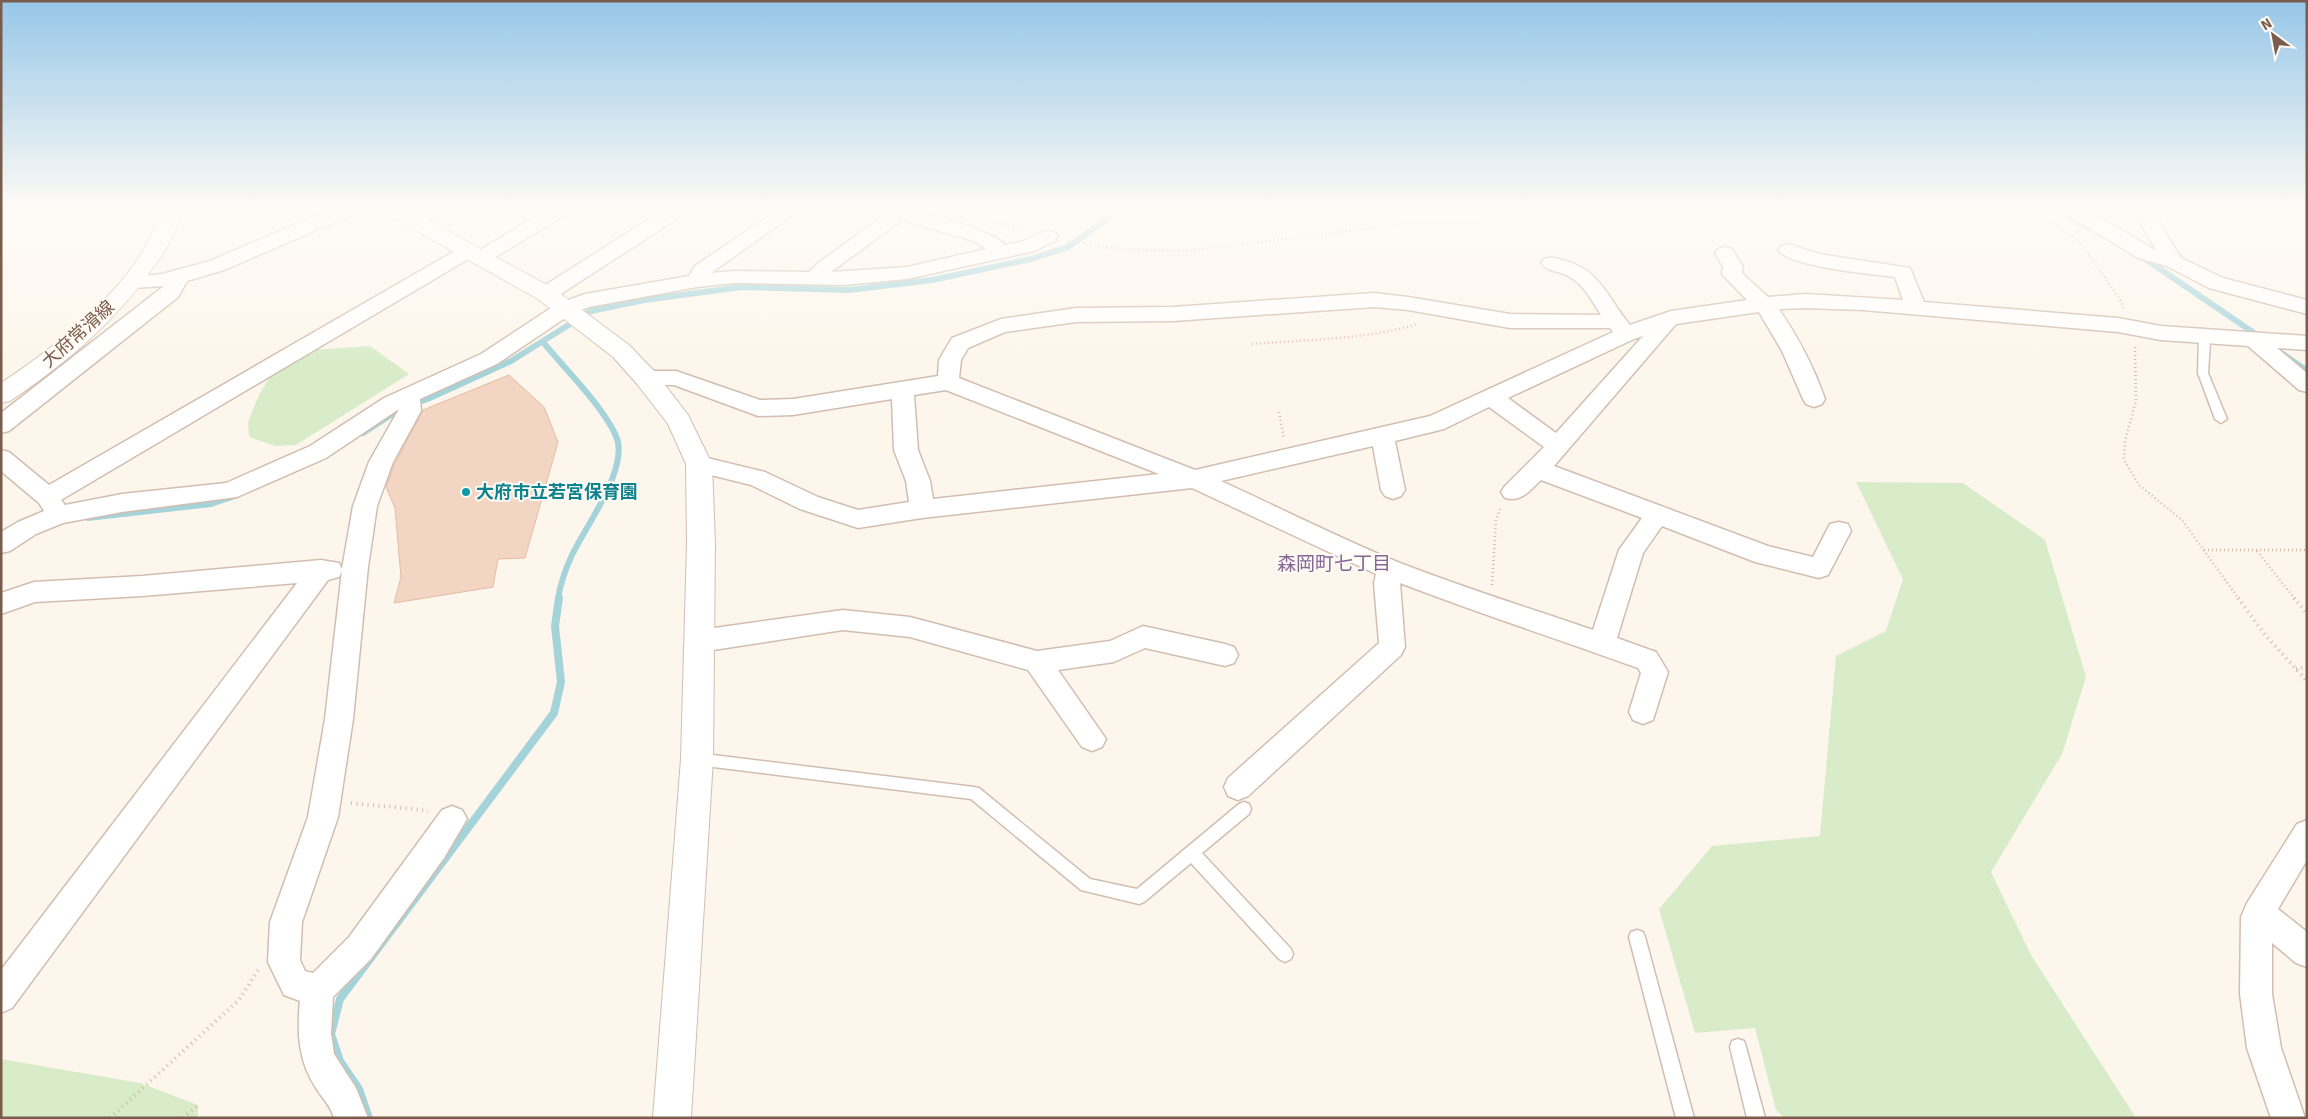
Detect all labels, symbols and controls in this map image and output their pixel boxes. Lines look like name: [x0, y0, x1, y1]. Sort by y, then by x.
north arrow: [2248, 10, 2298, 60]
text: N: [2258, 15, 2275, 34]
street label: 大府常滑線: [37, 296, 119, 372]
place label: 大府市立若宮保育園: [476, 481, 638, 503]
marker: 大府市立若宮保育園: [460, 486, 472, 498]
district label: 森岡町七丁目: [1277, 552, 1391, 576]

